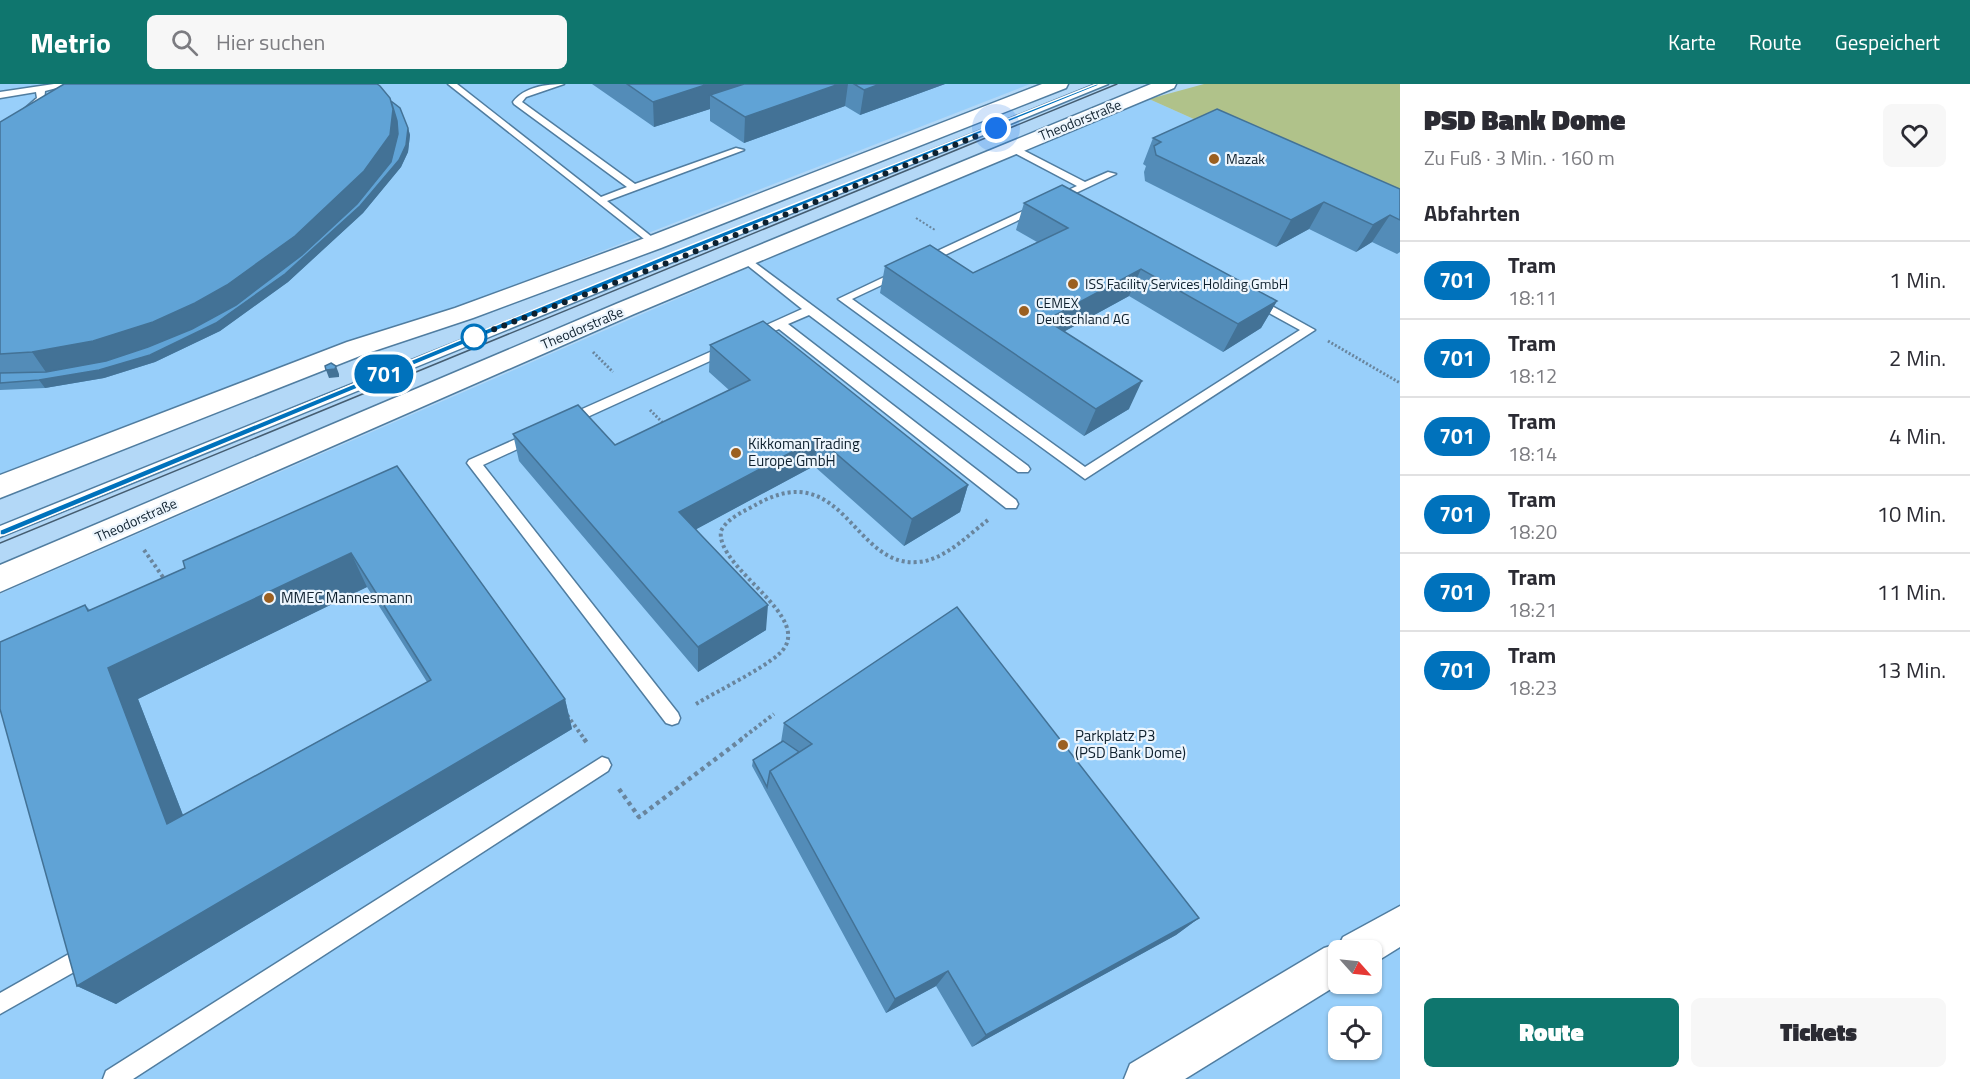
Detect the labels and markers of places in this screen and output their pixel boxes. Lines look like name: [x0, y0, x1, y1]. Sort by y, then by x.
place label: Mazak: [1226, 148, 1265, 169]
marker: Mazak: [1207, 152, 1221, 166]
place label: ISS Facility Services Holding GmbH: [1085, 273, 1288, 294]
marker: ISS Facility Services Holding GmbH: [1066, 277, 1080, 291]
place label: CEMEX Deutschland AG: [1036, 292, 1130, 329]
marker: CEMEX Deutschland AG: [1017, 304, 1031, 318]
unlabelled marker: [461, 324, 487, 350]
place label: Kikkoman Trading Europe GmbH: [748, 432, 860, 472]
marker: Kikkoman Trading Europe GmbH: [729, 446, 743, 460]
place label: MMEC Mannesmann: [281, 586, 413, 609]
marker: MMEC Mannesmann: [262, 591, 276, 605]
place label: Parkplatz P3 (PSD Bank Dome): [1075, 724, 1186, 764]
marker: Parkplatz P3 (PSD Bank Dome): [1056, 738, 1070, 752]

